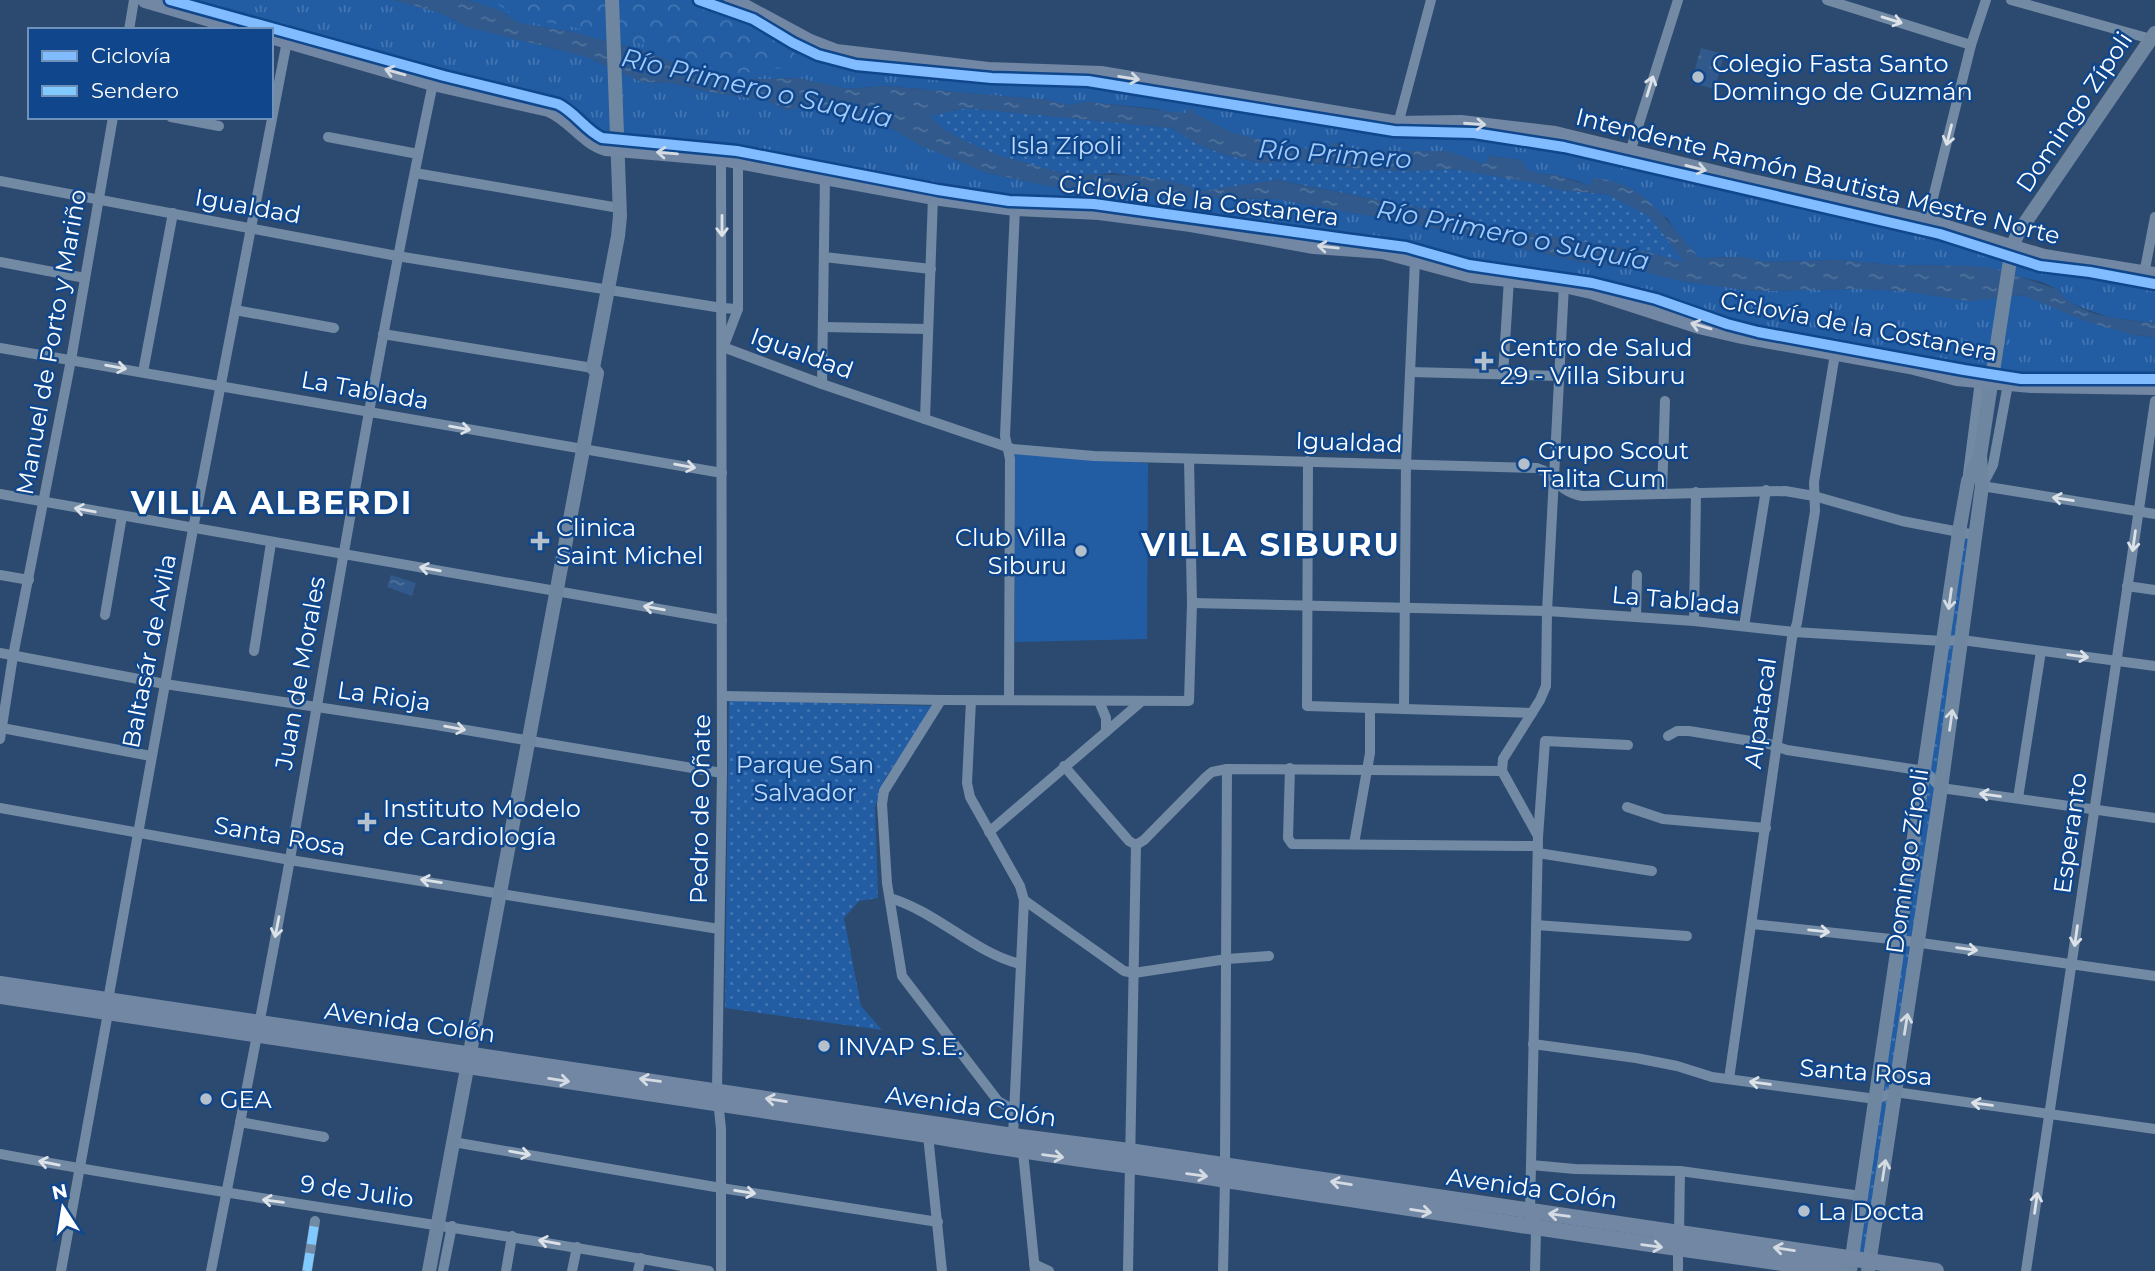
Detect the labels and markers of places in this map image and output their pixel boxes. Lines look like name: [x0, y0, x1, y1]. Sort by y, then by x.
place label: Colegio Fasta Santo Domingo de Guzmán: [1712, 49, 1973, 106]
marker: Colegio Fasta Santo Domingo de Guzmán: [1690, 69, 1706, 85]
place label: Centro de Salud 29 - Villa Siburu: [1500, 333, 1692, 390]
marker: Centro de Salud 29 - Villa Siburu: [1474, 351, 1494, 371]
place label: Grupo Scout Talita Cum: [1538, 436, 1689, 493]
marker: Grupo Scout Talita Cum: [1516, 456, 1532, 472]
place label: Clinica Saint Michel: [556, 513, 704, 570]
place label: Club Villa Siburu: [955, 523, 1067, 580]
marker: Clinica Saint Michel: [530, 531, 550, 551]
marker: Club Villa Siburu: [1073, 543, 1089, 559]
place label: Instituto Modelo de Cardiología: [383, 794, 581, 851]
marker: Instituto Modelo de Cardiología: [357, 812, 377, 832]
place label: INVAP S.E.: [838, 1032, 963, 1061]
marker: INVAP S.E.: [816, 1038, 832, 1054]
place label: GEA: [220, 1085, 273, 1114]
marker: GEA: [198, 1091, 214, 1107]
place label: La Docta: [1818, 1197, 1925, 1226]
marker: La Docta: [1796, 1203, 1812, 1219]

